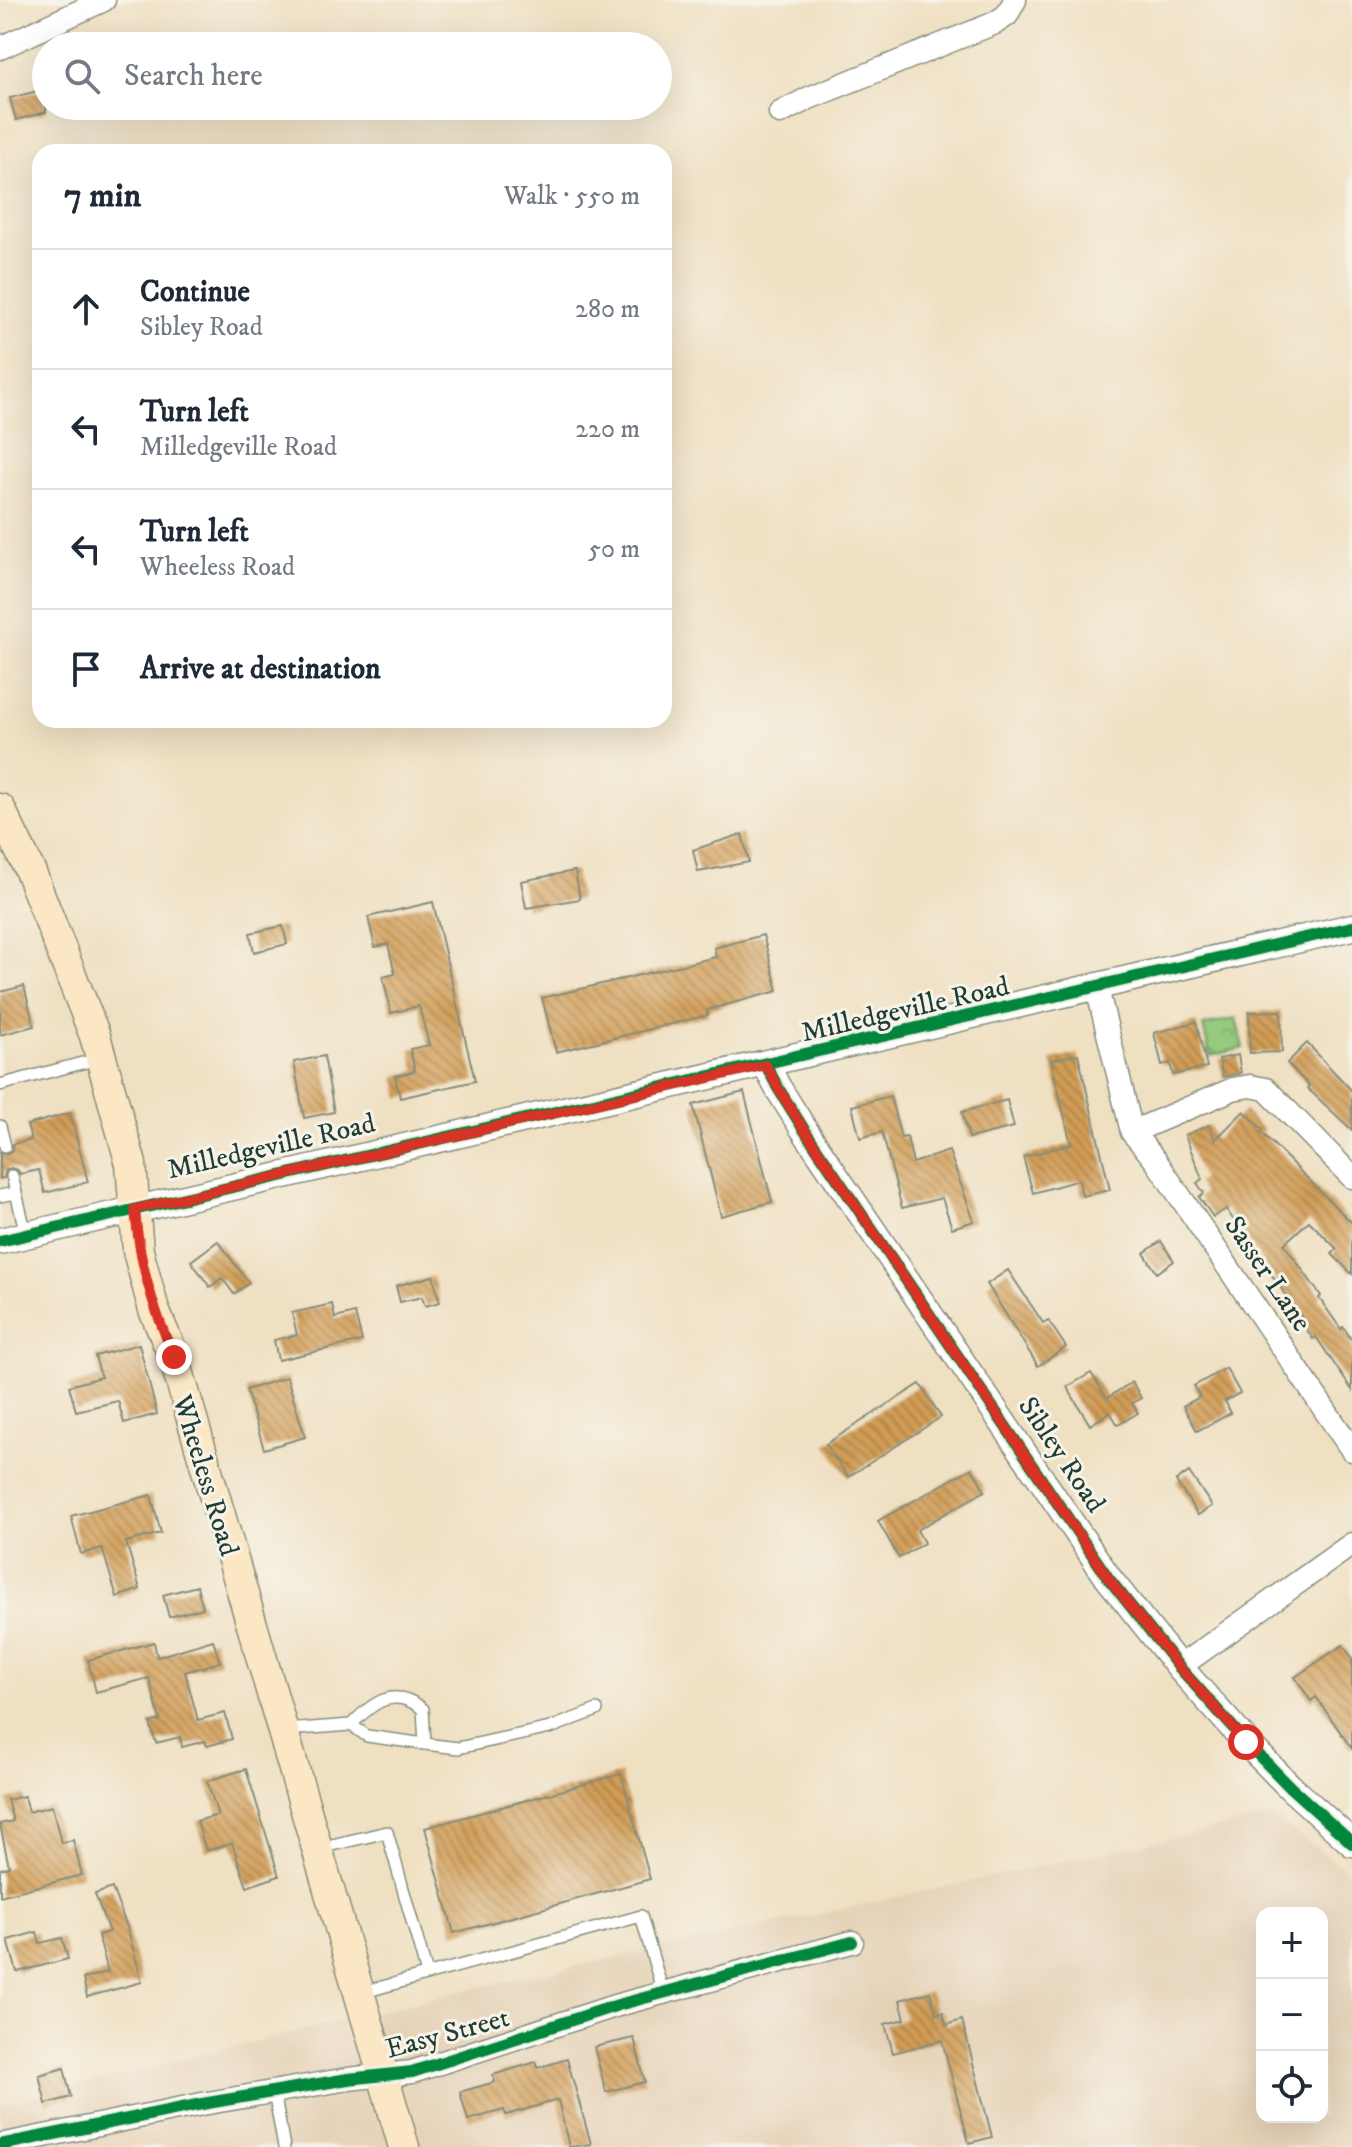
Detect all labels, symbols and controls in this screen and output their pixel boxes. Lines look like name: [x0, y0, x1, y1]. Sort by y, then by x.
search box: [32, 32, 672, 120]
icon: search: [60, 54, 104, 98]
text: Search here: [124, 58, 263, 95]
text: 7 min: [64, 175, 141, 217]
text: Walk · 550 m: [504, 180, 640, 213]
text: Continue: [140, 274, 250, 311]
icon: ahead: [64, 287, 108, 331]
text: 280 m: [575, 293, 640, 326]
text: Sibley Road: [140, 311, 263, 344]
text: Turn left: [140, 394, 249, 431]
icon: left: [64, 407, 108, 451]
text: 220 m: [575, 413, 640, 446]
text: Milledgeville Road: [140, 431, 337, 464]
text: Turn left: [140, 514, 249, 551]
icon: left: [64, 527, 108, 571]
text: 50 m: [588, 533, 640, 566]
text: Wheeless Road: [140, 551, 295, 584]
icon: arrive: [64, 647, 108, 691]
text: Arrive at destination: [140, 651, 381, 688]
street label: Milledgeville Road: [798, 969, 1013, 1050]
street label: Milledgeville Road: [164, 1106, 379, 1187]
street label: Sasser Lane: [1216, 1210, 1319, 1338]
route end: [156, 1339, 192, 1375]
street label: Wheeless Road: [164, 1390, 247, 1560]
street label: Sibley Road: [1010, 1390, 1113, 1519]
route start: [1228, 1724, 1264, 1760]
map controls: [1256, 1907, 1328, 2123]
button: +: [1256, 1907, 1328, 1979]
button: −: [1256, 1979, 1328, 2051]
street label: Easy Street: [382, 2000, 513, 2067]
button: locate: [1256, 2051, 1328, 2123]

